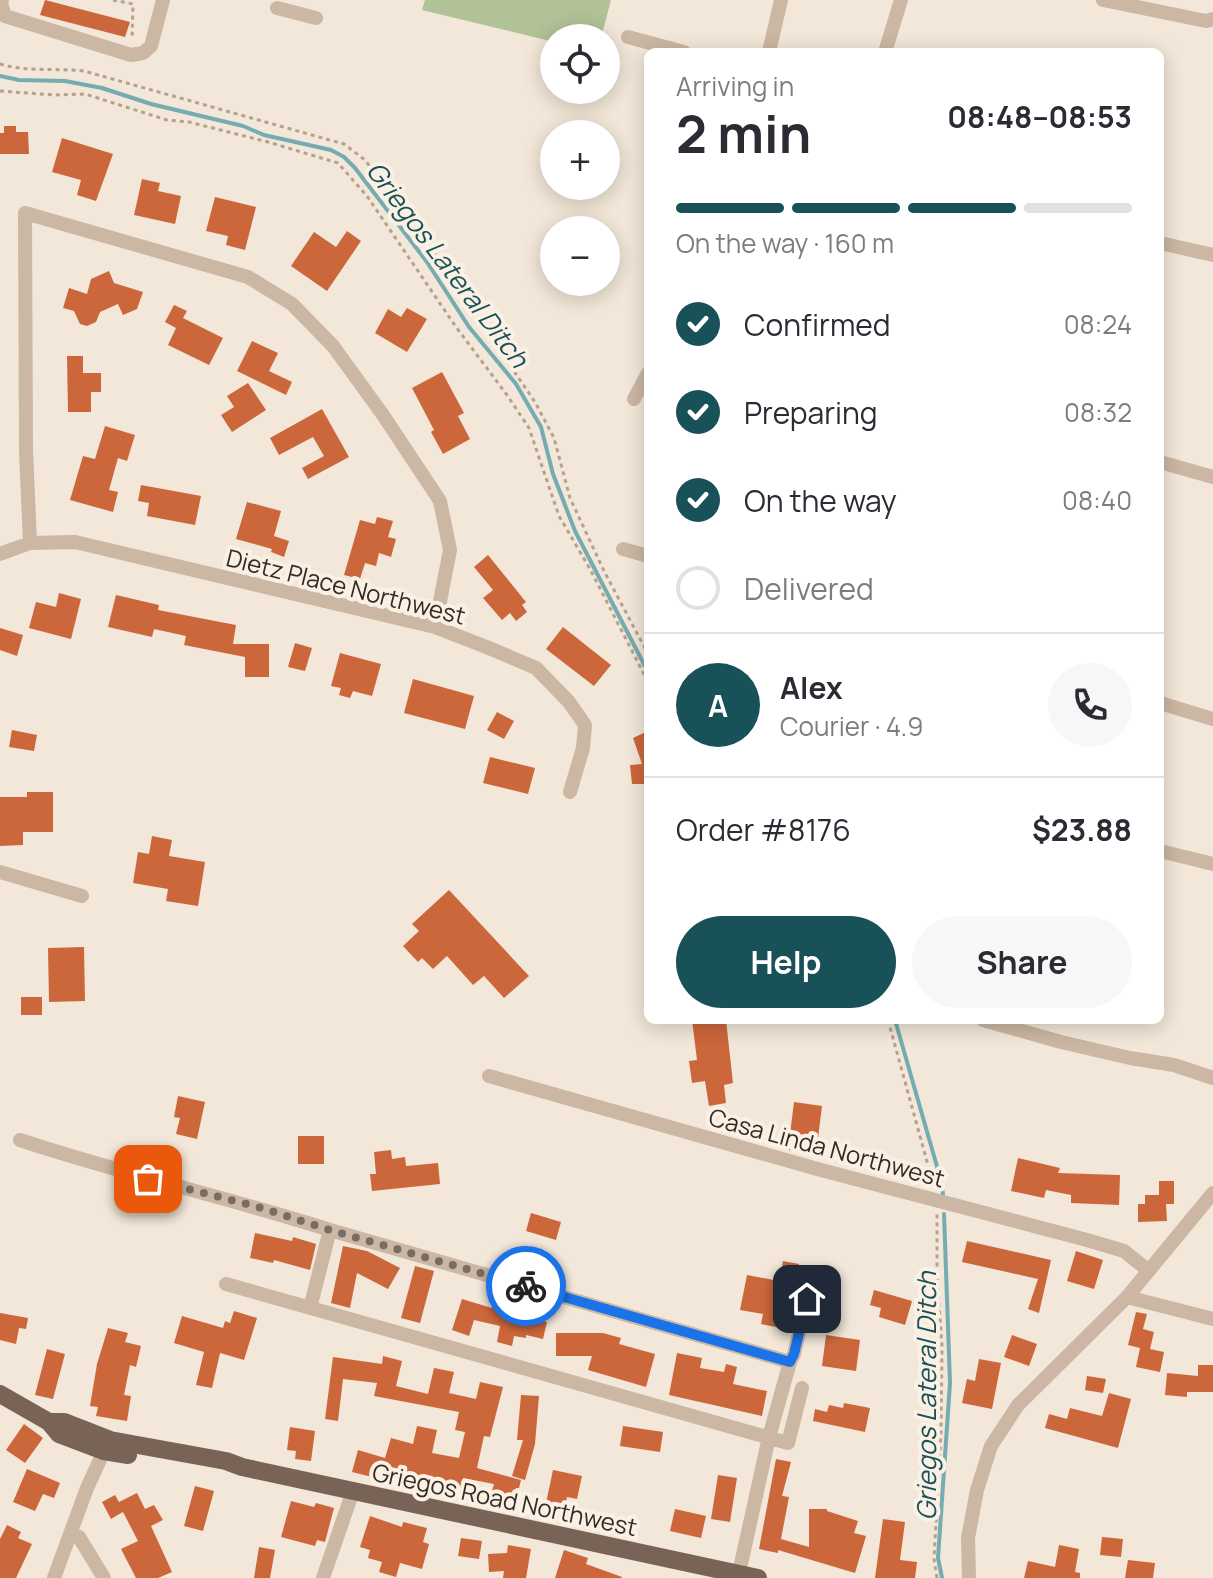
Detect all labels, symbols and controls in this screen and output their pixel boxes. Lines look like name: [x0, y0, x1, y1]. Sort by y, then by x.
map controls: [540, 24, 620, 296]
button: locate: [540, 24, 620, 104]
text: Arriving in: [676, 68, 794, 104]
text: 08:48–08:53: [947, 96, 1132, 137]
text: 2 min: [676, 98, 811, 169]
button: +: [540, 120, 620, 200]
water label: Griegos Lateral Ditch: [359, 154, 538, 376]
button: −: [540, 216, 620, 296]
text: On the way · 160 m: [676, 225, 894, 261]
icon: check: [676, 302, 720, 346]
text: Confirmed: [744, 304, 891, 345]
text: 08:24: [1064, 306, 1132, 342]
icon: check: [676, 390, 720, 434]
text: Preparing: [744, 392, 878, 433]
text: 08:32: [1064, 394, 1132, 430]
icon: check: [676, 478, 720, 522]
text: On the way: [744, 480, 897, 521]
text: 08:40: [1062, 482, 1132, 518]
street label: Dietz Place Northwest: [223, 540, 469, 632]
text: Delivered: [744, 568, 874, 609]
button: phone: [1048, 663, 1132, 747]
text: Alex: [780, 667, 843, 708]
text: A: [708, 685, 728, 726]
text: Courier · 4.9: [780, 708, 923, 744]
text: Order #8176: [676, 809, 851, 850]
text: $23.88: [1032, 809, 1132, 850]
button: Help: [676, 916, 896, 1008]
button: Share: [912, 916, 1132, 1008]
street label: Casa Linda Northwest: [705, 1100, 949, 1194]
pin: [114, 1145, 182, 1213]
icon: bag: [126, 1157, 170, 1201]
courier: [486, 1246, 566, 1326]
icon: bike: [504, 1264, 548, 1308]
pin: [773, 1265, 841, 1333]
water label: Griegos Lateral Ditch: [908, 1270, 944, 1521]
icon: home: [785, 1277, 829, 1321]
street label: Griegos Road Northwest: [370, 1455, 640, 1543]

